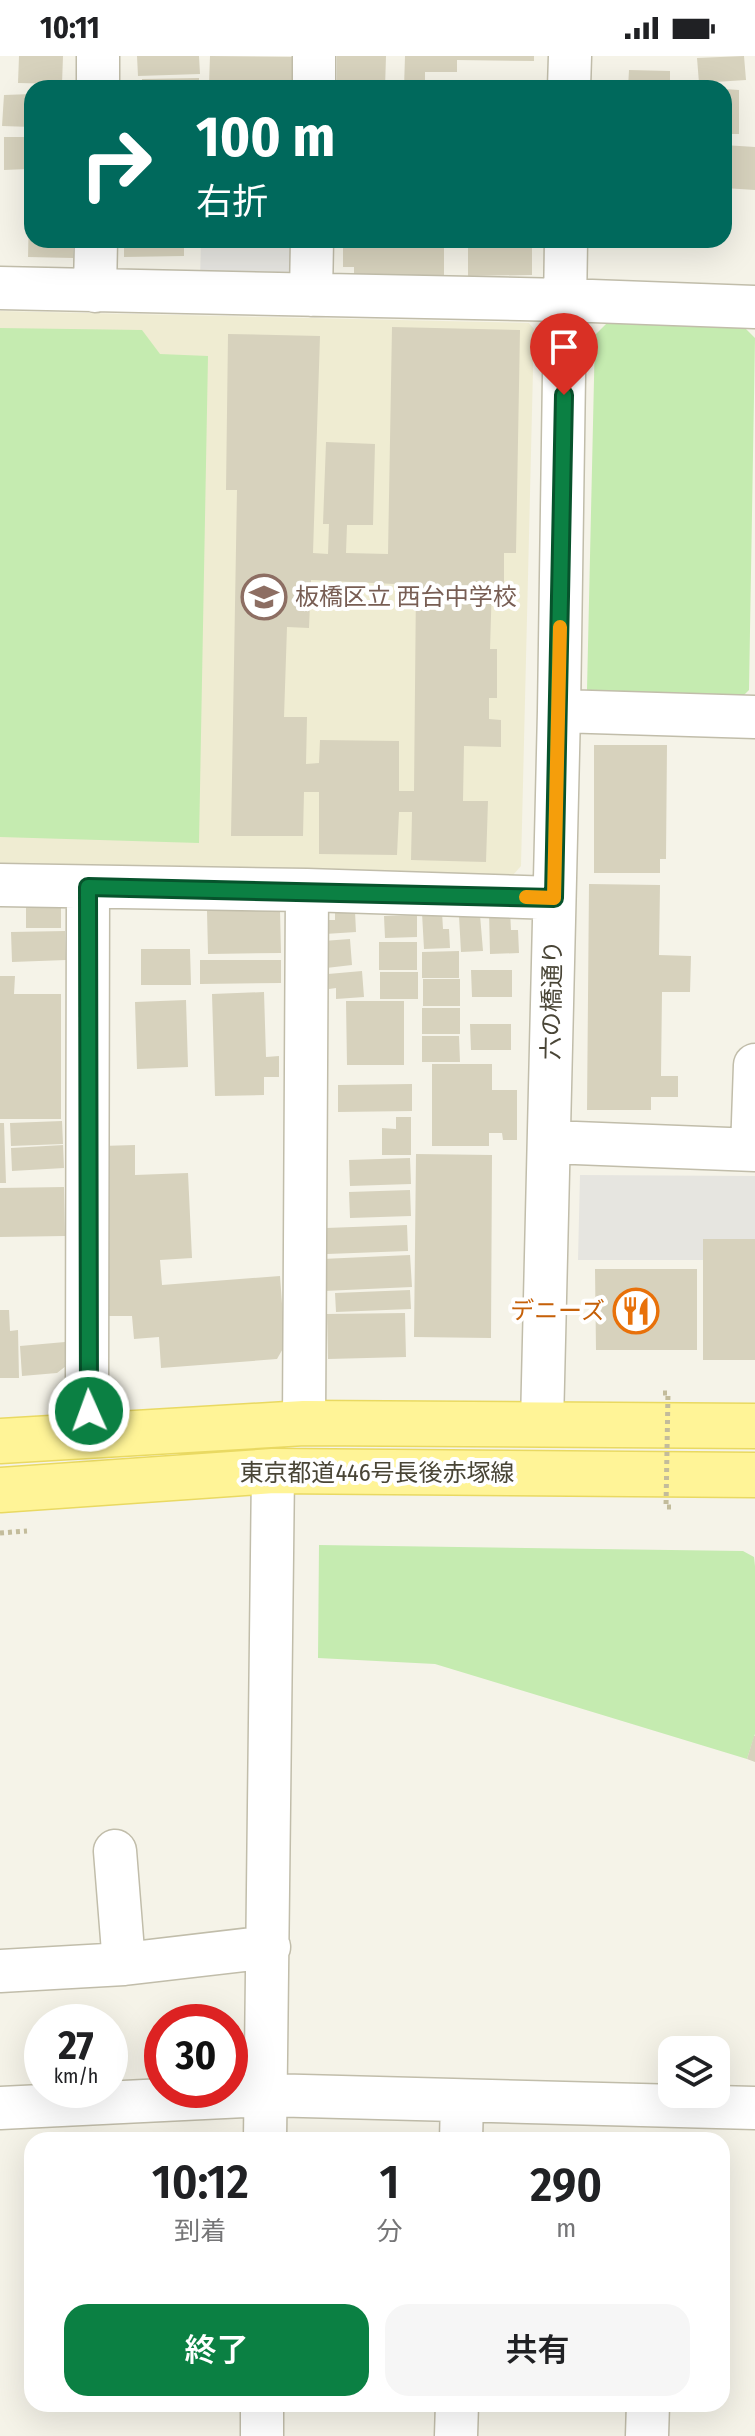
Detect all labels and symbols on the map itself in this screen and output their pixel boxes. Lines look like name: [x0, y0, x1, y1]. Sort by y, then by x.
pin: [530, 313, 598, 395]
school or university icon: 板橋区立 西台中学校: [240, 573, 288, 621]
place label: 板橋区立 西台中学校: [295, 583, 517, 611]
street label: 六の橋通り: [537, 940, 567, 1060]
restaurant icon: デニーズ: [612, 1287, 660, 1335]
place label: デニーズ: [510, 1297, 605, 1325]
position arrow: [47, 1369, 131, 1453]
street label: 東京都道446号長後赤塚線: [239, 1459, 515, 1487]
speed limit sign: 30: [144, 2004, 248, 2108]

